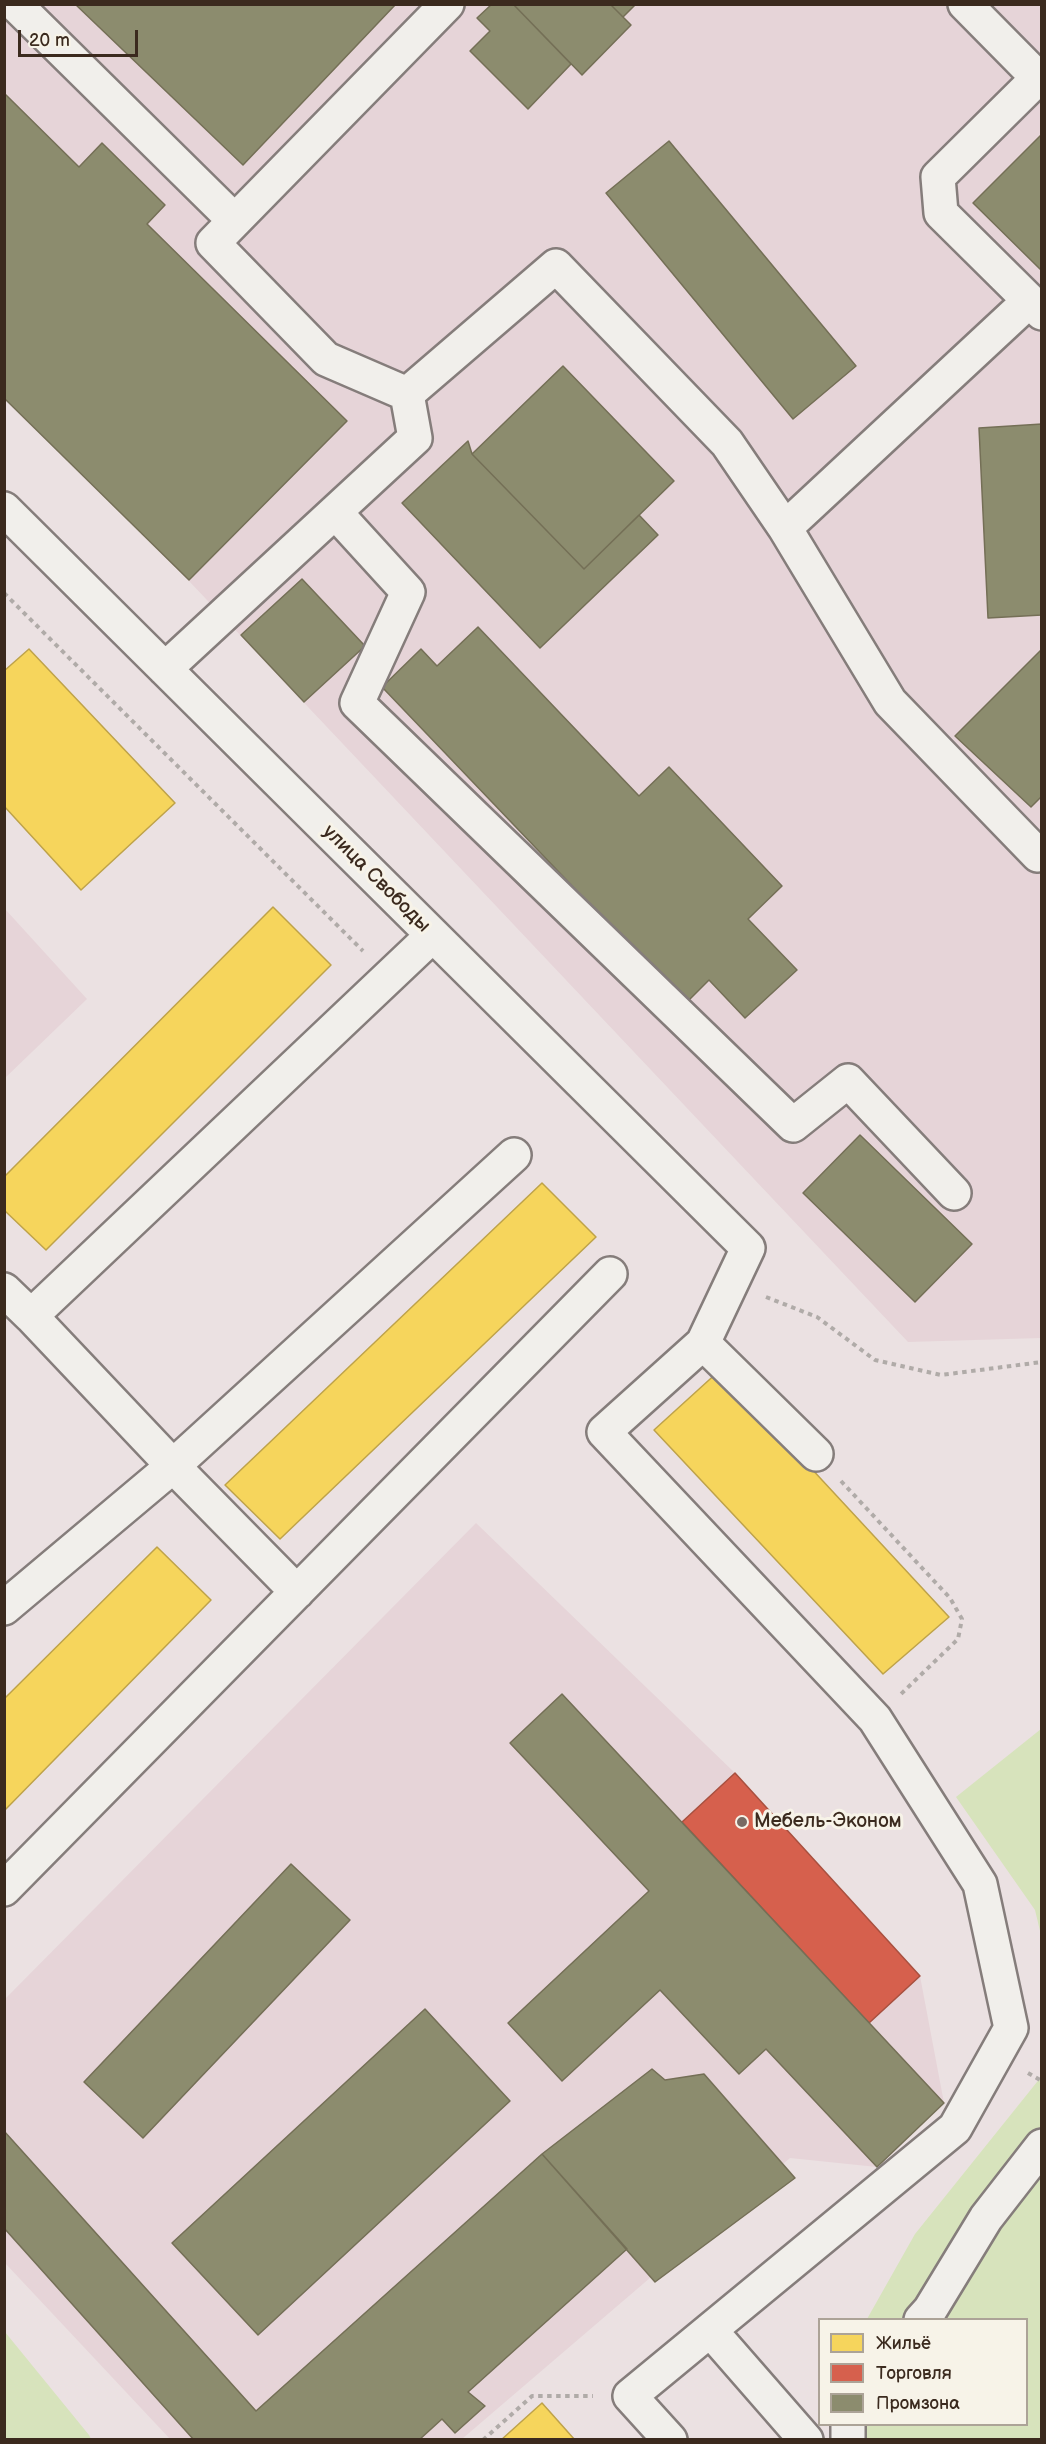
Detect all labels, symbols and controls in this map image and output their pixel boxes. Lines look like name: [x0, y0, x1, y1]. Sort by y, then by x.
scale bar: [21, 18, 141, 56]
text: 20 m: [29, 30, 70, 51]
street label: улица Свободы: [317, 820, 435, 938]
place label: Мебель-Эконом: [754, 1810, 902, 1834]
marker: Мебель-Эконом: [735, 1815, 749, 1829]
legend: [818, 2318, 1028, 2426]
text: Жильё: [876, 2333, 931, 2354]
text: Торговля: [876, 2363, 952, 2384]
text: Промзона: [876, 2393, 960, 2414]

